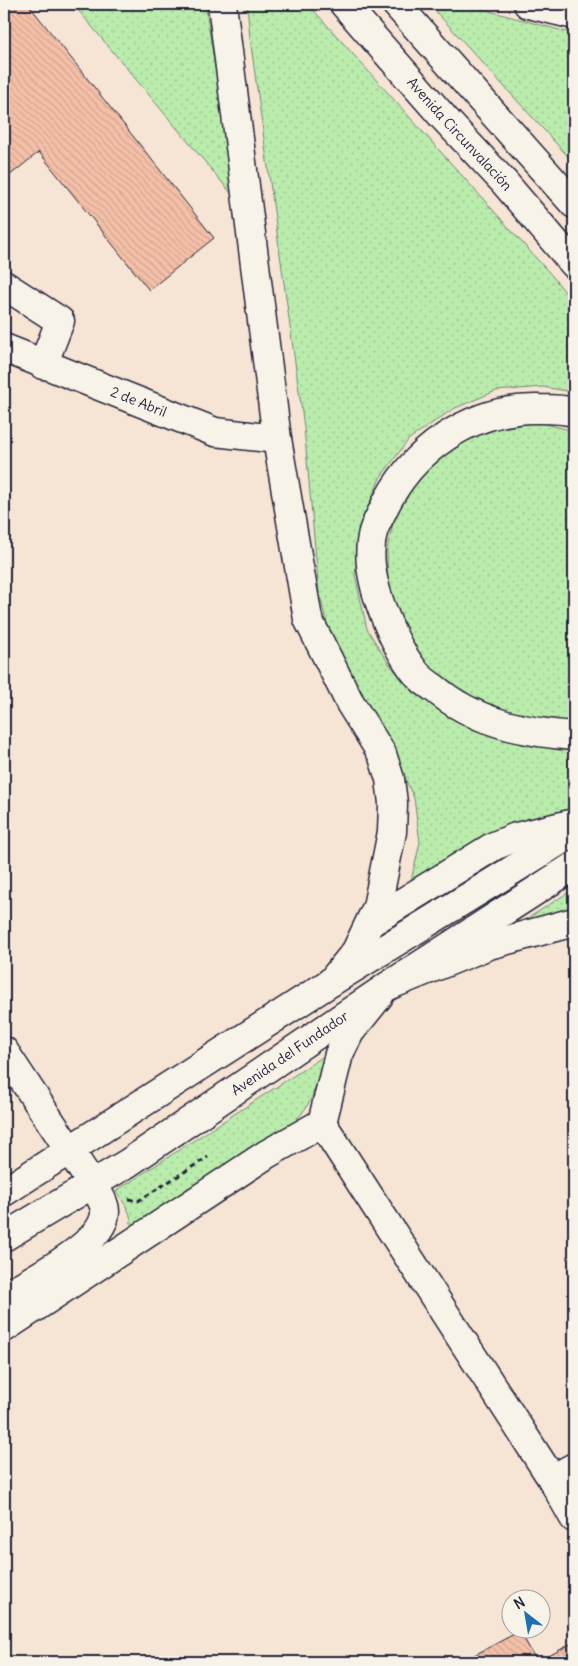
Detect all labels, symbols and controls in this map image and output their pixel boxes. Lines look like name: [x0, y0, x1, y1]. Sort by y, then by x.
street label: Avenida Circunvalación: [403, 73, 516, 194]
street label: 2 de Abril: [108, 382, 169, 421]
street label: Avenida del Fundador: [228, 1007, 352, 1099]
north arrow: [500, 1588, 550, 1638]
text: N: [511, 1593, 528, 1613]

